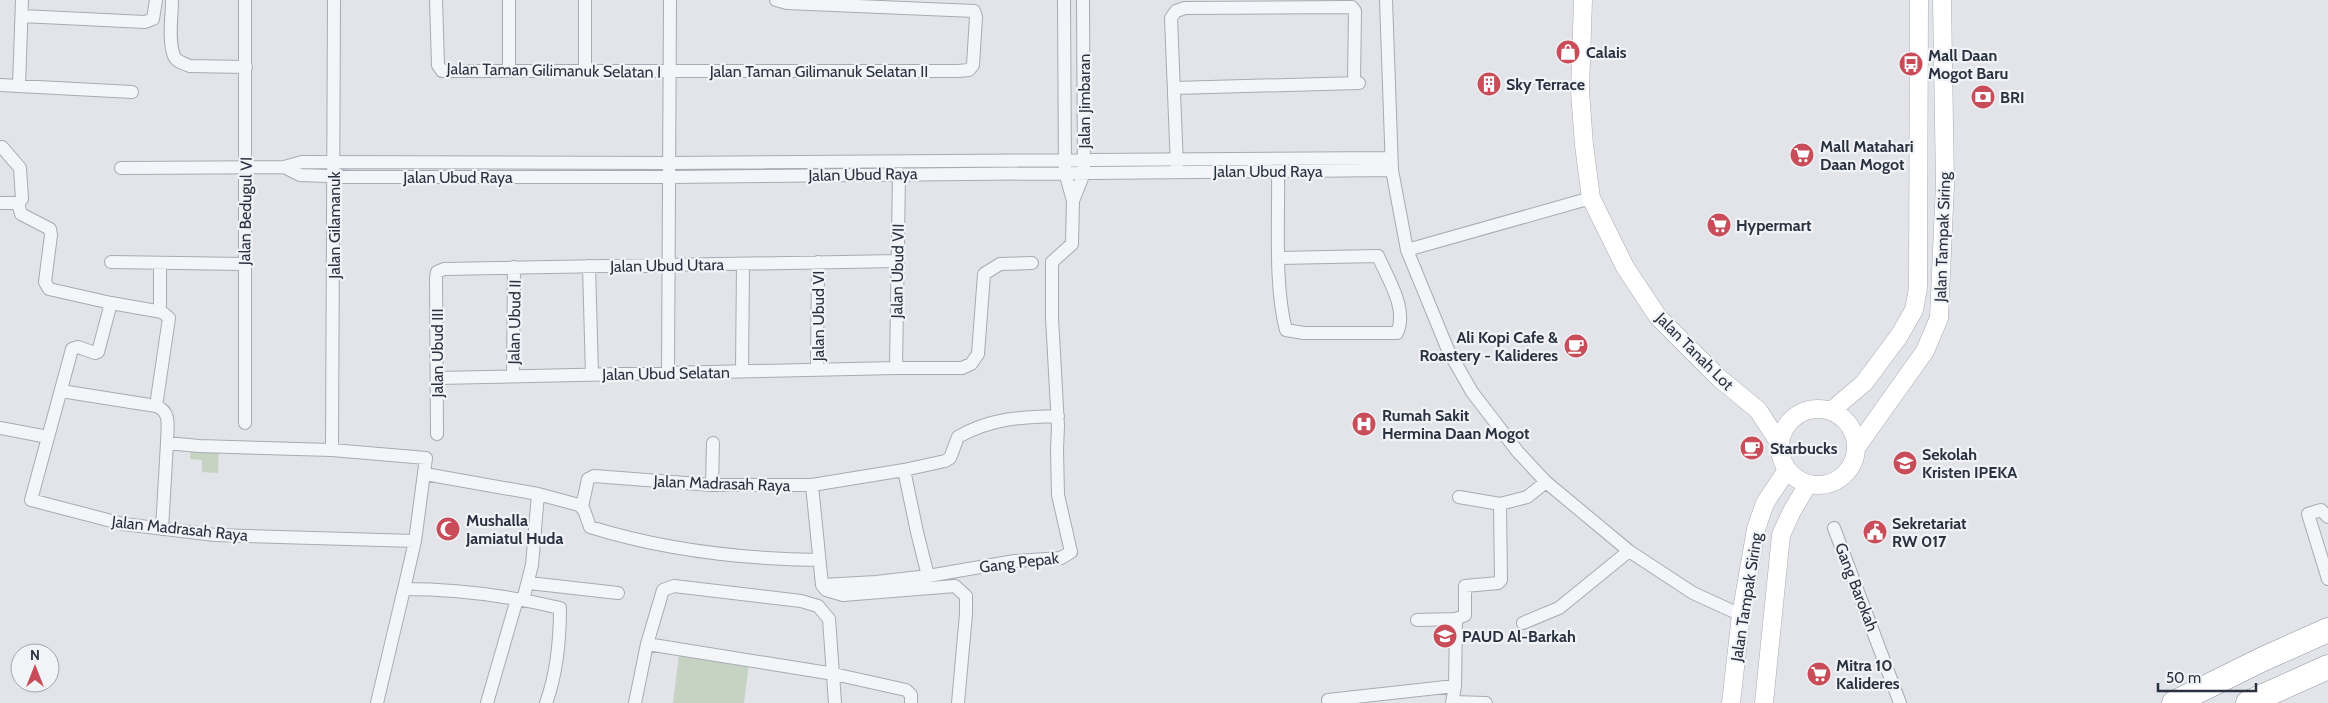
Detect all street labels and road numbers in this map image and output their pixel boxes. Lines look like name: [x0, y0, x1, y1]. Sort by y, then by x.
street label: Jalan Jimbaran: [1075, 53, 1094, 150]
street label: Jalan Taman Gilimanuk Selatan I: [446, 59, 661, 82]
street label: Jalan Taman Gilimanuk Selatan II: [709, 62, 928, 81]
street label: Jalan Bedugul VI: [235, 157, 256, 266]
street label: Jalan Ubud Raya: [1212, 162, 1323, 181]
street label: Jalan Ubud Raya: [807, 164, 918, 185]
street label: Jalan Ubud Raya: [402, 168, 513, 187]
street label: Jalan Gilamanuk: [325, 171, 344, 280]
street label: Jalan Tampak Siring: [1931, 171, 1954, 303]
street label: Jalan Ubud VII: [887, 224, 908, 320]
street label: Jalan Ubud Utara: [609, 255, 724, 276]
street label: Jalan Ubud VI: [809, 271, 828, 362]
street label: Jalan Ubud II: [504, 279, 525, 366]
street label: Jalan Tanah Lot: [1651, 308, 1738, 394]
street label: Jalan Ubud III: [428, 309, 447, 399]
street label: Jalan Ubud Selatan: [601, 363, 730, 384]
street label: Jalan Madrasah Raya: [652, 472, 791, 495]
street label: Jalan Madrasah Raya: [110, 512, 249, 545]
street label: Jalan Tampak Siring: [1727, 530, 1766, 664]
street label: Gang Barokah: [1831, 540, 1882, 634]
street label: Gang Pepak: [978, 548, 1061, 577]

